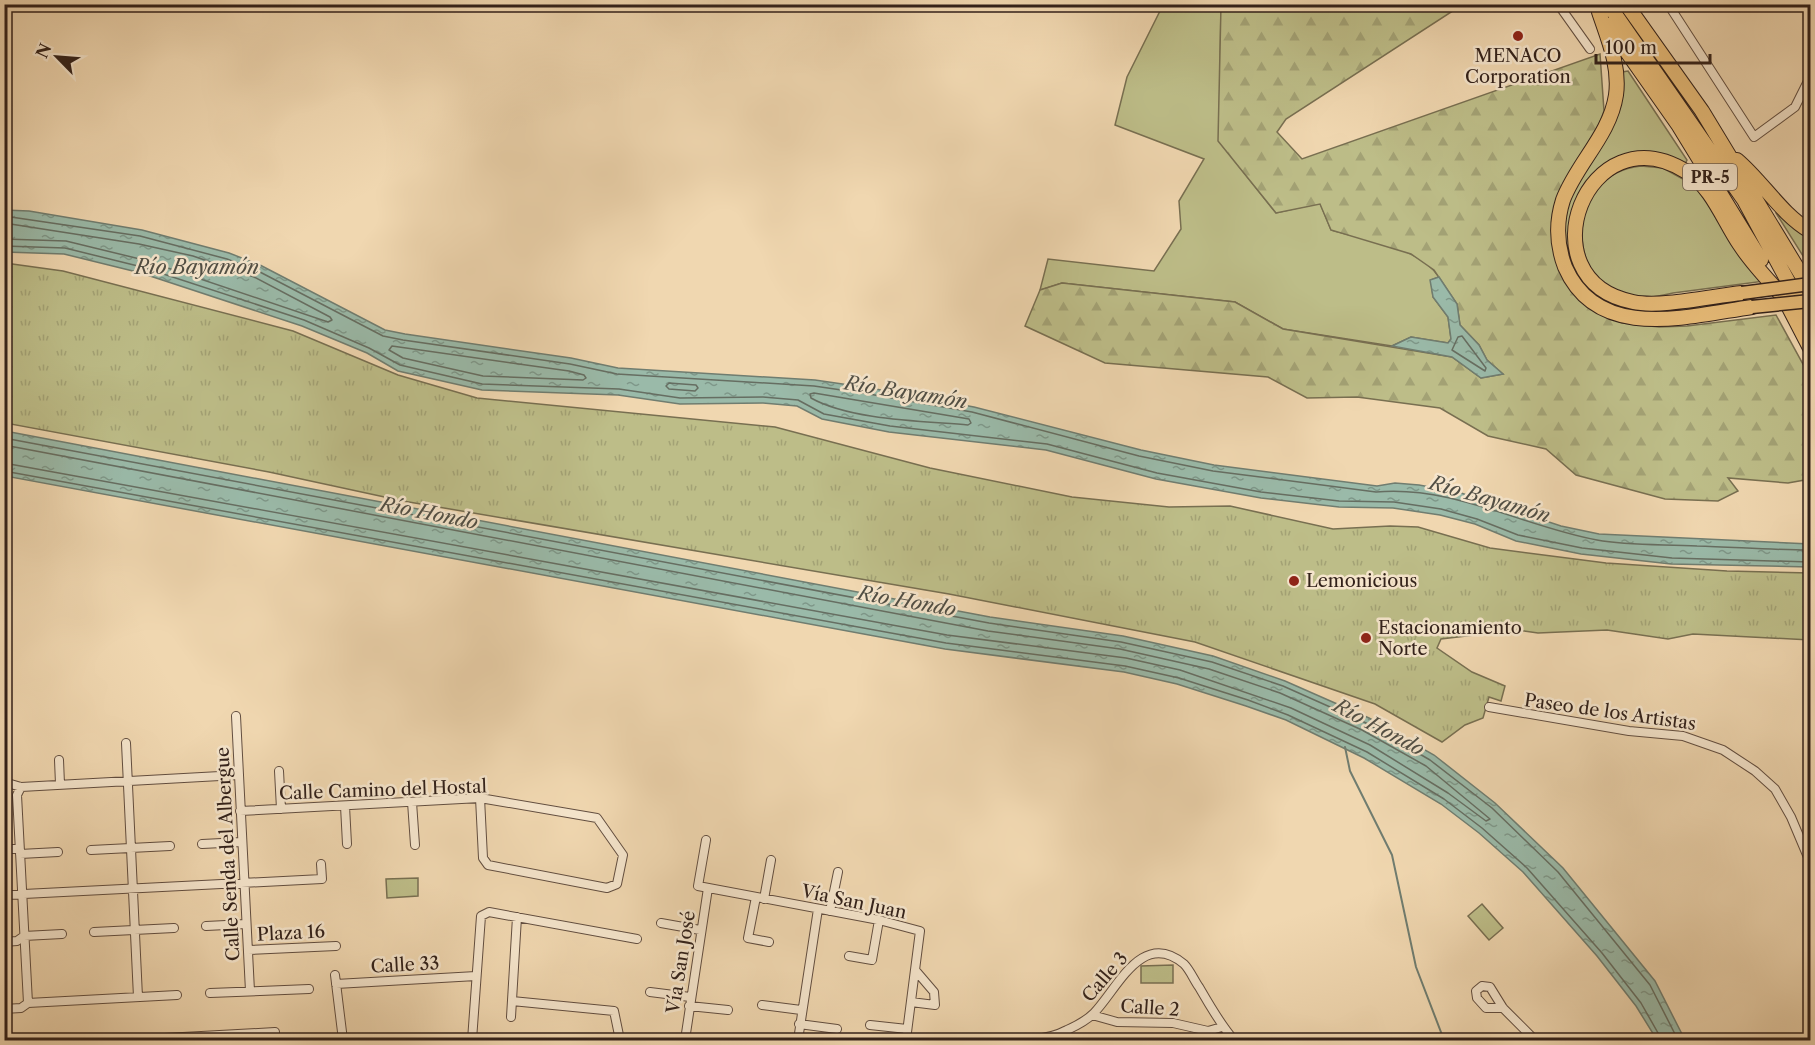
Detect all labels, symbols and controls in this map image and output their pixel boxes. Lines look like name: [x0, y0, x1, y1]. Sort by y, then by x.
north arrow: [27, 27, 87, 87]
scale bar: [1596, 27, 1710, 65]
marker: MENACO Corporation: [1511, 29, 1525, 43]
text: 100 m: [1605, 37, 1657, 59]
text: N: [31, 40, 55, 61]
place label: MENACO Corporation: [1465, 45, 1571, 88]
road number: PR-5: [1683, 164, 1737, 190]
water label: Río Bayamón: [133, 255, 259, 279]
water label: Río Bayamón: [841, 370, 969, 414]
water label: Río Bayamón: [1425, 470, 1553, 528]
water label: Río Hondo: [376, 491, 480, 534]
place label: Lemonicious: [1306, 570, 1417, 592]
marker: Lemonicious: [1287, 574, 1301, 588]
water label: Río Hondo: [854, 580, 958, 621]
place label: Estacionamiento Norte: [1378, 617, 1522, 660]
marker: Estacionamiento Norte: [1359, 631, 1373, 645]
street label: Paseo de los Artistas: [1523, 689, 1697, 735]
water label: Río Hondo: [1328, 692, 1428, 761]
street label: Calle Senda del Albergue: [211, 746, 245, 962]
street label: Calle Camino del Hostal: [279, 775, 487, 805]
street label: Vía San Juan: [799, 880, 908, 924]
street label: Vía San José: [662, 909, 700, 1016]
street label: Plaza 16: [256, 920, 326, 946]
street label: Calle 3: [1077, 948, 1133, 1006]
street label: Calle 33: [370, 952, 440, 978]
street label: Calle 2: [1120, 995, 1180, 1021]

